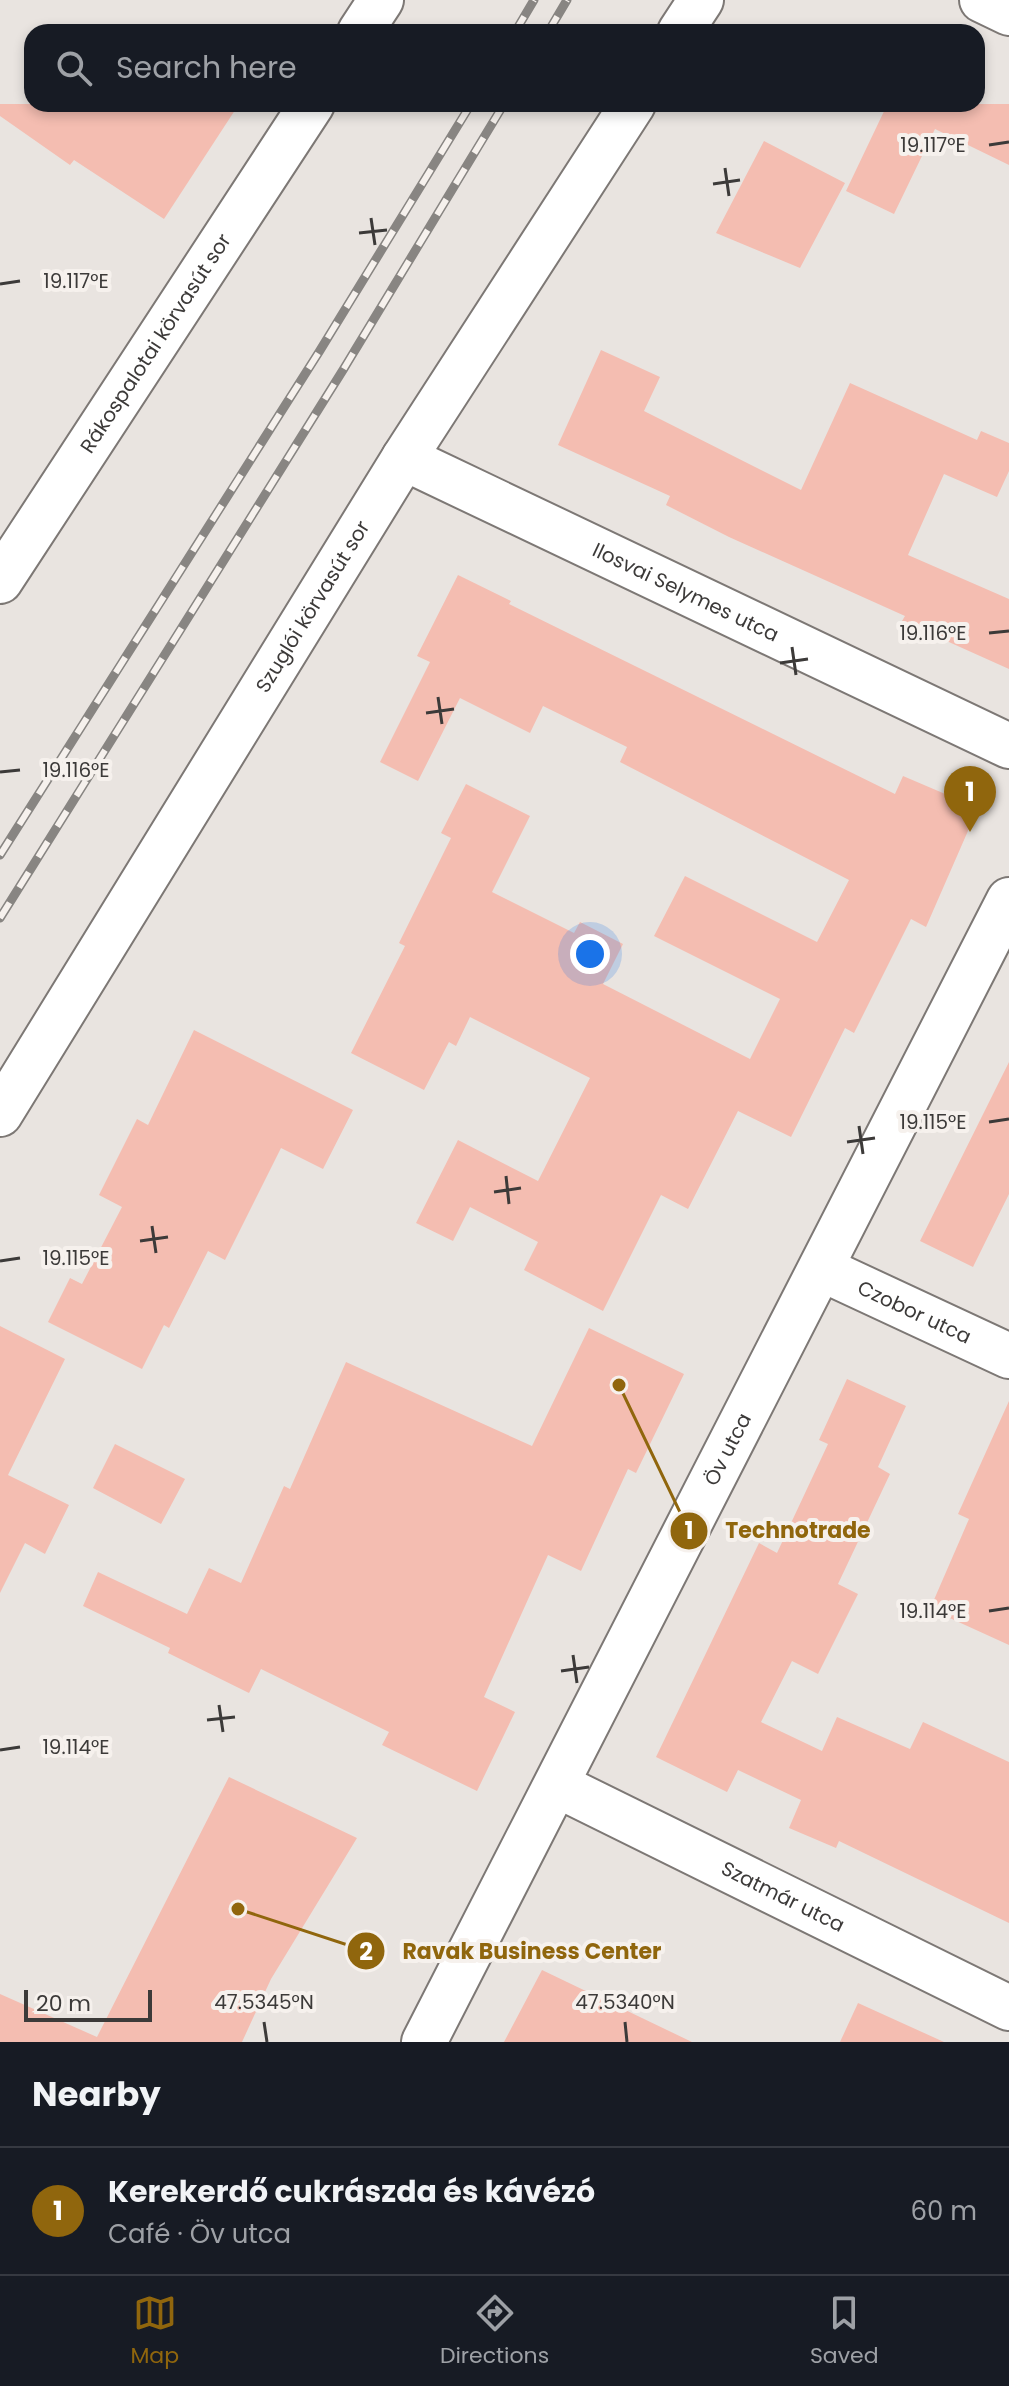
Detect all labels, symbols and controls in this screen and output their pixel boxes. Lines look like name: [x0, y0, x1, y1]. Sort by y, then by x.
search box: [24, 24, 985, 112]
icon: search: [52, 46, 96, 90]
text: Search here: [116, 46, 297, 89]
text: 19.117°E: [900, 131, 966, 159]
street label: Rákospalotai körvasút sor: [73, 228, 238, 459]
text: 19.117°E: [43, 267, 109, 295]
street label: Szuglói körvasút sor: [249, 515, 376, 698]
street label: Ilosvai Selymes utca: [588, 536, 783, 648]
text: 19.116°E: [899, 619, 967, 647]
text: 19.116°E: [42, 756, 110, 784]
pin: 1: [944, 766, 996, 832]
your location: [570, 934, 610, 974]
text: 19.115°E: [899, 1108, 967, 1136]
text: 19.115°E: [42, 1244, 110, 1272]
street label: Czobor utca: [853, 1274, 976, 1351]
street label: Öv utca: [697, 1408, 758, 1490]
callout: Technotrade: [669, 1508, 887, 1554]
text: 1: [684, 1514, 694, 1547]
text: Technotrade: [725, 1515, 871, 1546]
text: 19.114°E: [899, 1597, 967, 1625]
text: 19.114°E: [42, 1733, 110, 1761]
street label: Szatmár utca: [717, 1854, 849, 1939]
callout: Ravak Business Center: [346, 1928, 677, 1974]
text: 2: [359, 1935, 373, 1968]
text: Ravak Business Center: [403, 1936, 662, 1967]
scale bar: [24, 1986, 152, 2022]
text: 20 m: [36, 1988, 91, 2019]
text: 47.5345°N: [214, 1988, 314, 2016]
text: 47.5340°N: [575, 1988, 675, 2016]
text: Nearby: [32, 2070, 161, 2118]
text: Kerekerdő cukrászda és kávézó: [108, 2170, 595, 2213]
text: 1: [53, 2193, 63, 2229]
text: 60 m: [910, 2193, 977, 2229]
text: Café · Öv utca: [108, 2216, 291, 2252]
tab: Map: [130, 2291, 179, 2372]
tab: Directions: [440, 2291, 549, 2372]
tab: Saved: [810, 2291, 879, 2372]

